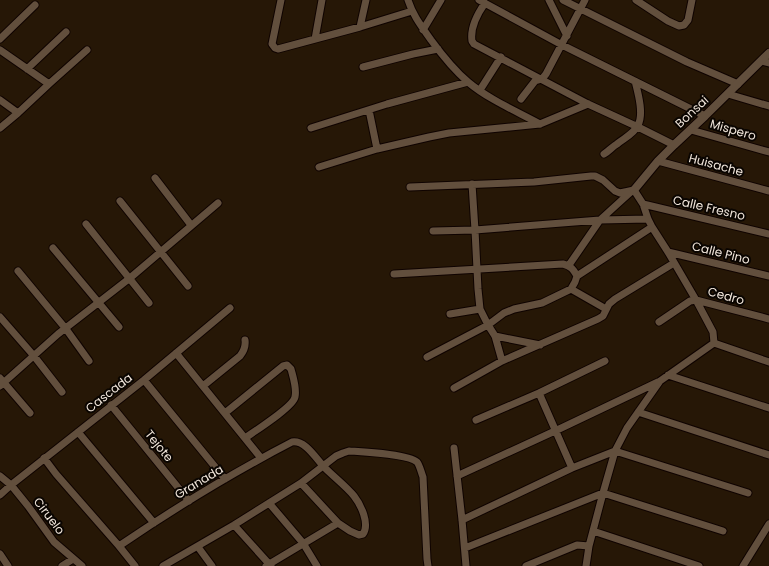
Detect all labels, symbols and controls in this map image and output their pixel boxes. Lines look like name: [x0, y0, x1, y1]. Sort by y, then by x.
street label: Bonsai: [671, 92, 712, 132]
street label: Mispero: [708, 115, 758, 144]
street label: Huisache: [687, 149, 745, 180]
street label: Calle Fresno: [671, 191, 747, 224]
street label: Calle Pino: [690, 237, 752, 268]
street label: Cedro: [706, 283, 746, 309]
street label: Cascada: [82, 369, 136, 416]
street label: Tejote: [141, 426, 177, 465]
street label: Granada: [171, 460, 226, 503]
street label: Ciruelo: [30, 494, 69, 538]

